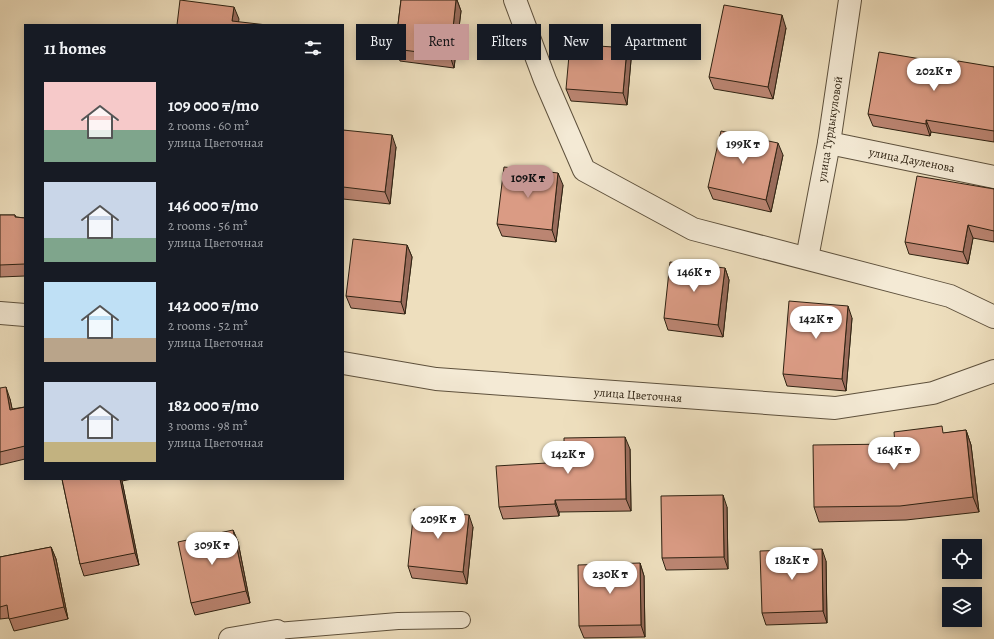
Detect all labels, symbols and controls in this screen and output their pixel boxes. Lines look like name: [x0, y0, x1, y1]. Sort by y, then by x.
chip: Buy: [356, 24, 406, 60]
chip: Rent: [414, 24, 469, 60]
chip: Filters: [477, 24, 541, 60]
chip: New: [549, 24, 603, 60]
chip: Apartment: [611, 24, 701, 60]
text: 11 homes: [44, 37, 106, 60]
icon: filters: [302, 37, 324, 59]
pin: 202K ₸: [901, 58, 967, 92]
text: 202K ₸: [916, 62, 952, 79]
street label: улица Турдыкуловой: [814, 75, 846, 184]
text: 109 000 ₸/mo: [168, 94, 259, 117]
icon: home: [76, 98, 124, 146]
text: 2 rooms · 60 m²: [168, 117, 249, 134]
pin: 199K ₸: [710, 131, 776, 165]
text: улица Цветочная: [168, 134, 264, 151]
text: 199K ₸: [726, 135, 760, 152]
street label: улица Дауленова: [867, 144, 957, 176]
pin: 109K ₸: [495, 165, 561, 199]
text: 109K ₸: [511, 169, 545, 186]
text: 146 000 ₸/mo: [168, 194, 259, 217]
icon: home: [76, 198, 124, 246]
text: 2 rooms · 56 m²: [168, 217, 248, 234]
text: улица Цветочная: [168, 234, 264, 251]
pin: 146K ₸: [661, 259, 727, 293]
text: 146K ₸: [677, 263, 711, 280]
text: 142 000 ₸/mo: [168, 294, 259, 317]
icon: home: [76, 298, 124, 346]
pin: 142K ₸: [783, 306, 849, 340]
text: 142K ₸: [799, 310, 833, 327]
text: 2 rooms · 52 m²: [168, 317, 248, 334]
text: улица Цветочная: [168, 334, 264, 351]
street label: улица Цветочная: [592, 384, 683, 406]
text: 182 000 ₸/mo: [168, 394, 259, 417]
icon: home: [76, 398, 124, 446]
text: 3 rooms · 98 m²: [168, 417, 247, 434]
text: улица Цветочная: [168, 434, 264, 451]
pin: 164K ₸: [861, 437, 927, 471]
pin: 142K ₸: [535, 441, 601, 475]
text: 164K ₸: [877, 441, 911, 458]
text: 142K ₸: [551, 445, 585, 462]
pin: 209K ₸: [405, 506, 471, 540]
text: 209K ₸: [420, 510, 456, 527]
pin: 309K ₸: [179, 532, 245, 566]
text: 309K ₸: [194, 536, 230, 553]
map controls: [942, 539, 982, 627]
button: locate: [942, 539, 982, 579]
pin: 182K ₸: [759, 547, 825, 581]
text: 182K ₸: [775, 551, 809, 568]
pin: 230K ₸: [577, 561, 643, 595]
text: 230K ₸: [592, 565, 628, 582]
button: layers: [942, 587, 982, 627]

